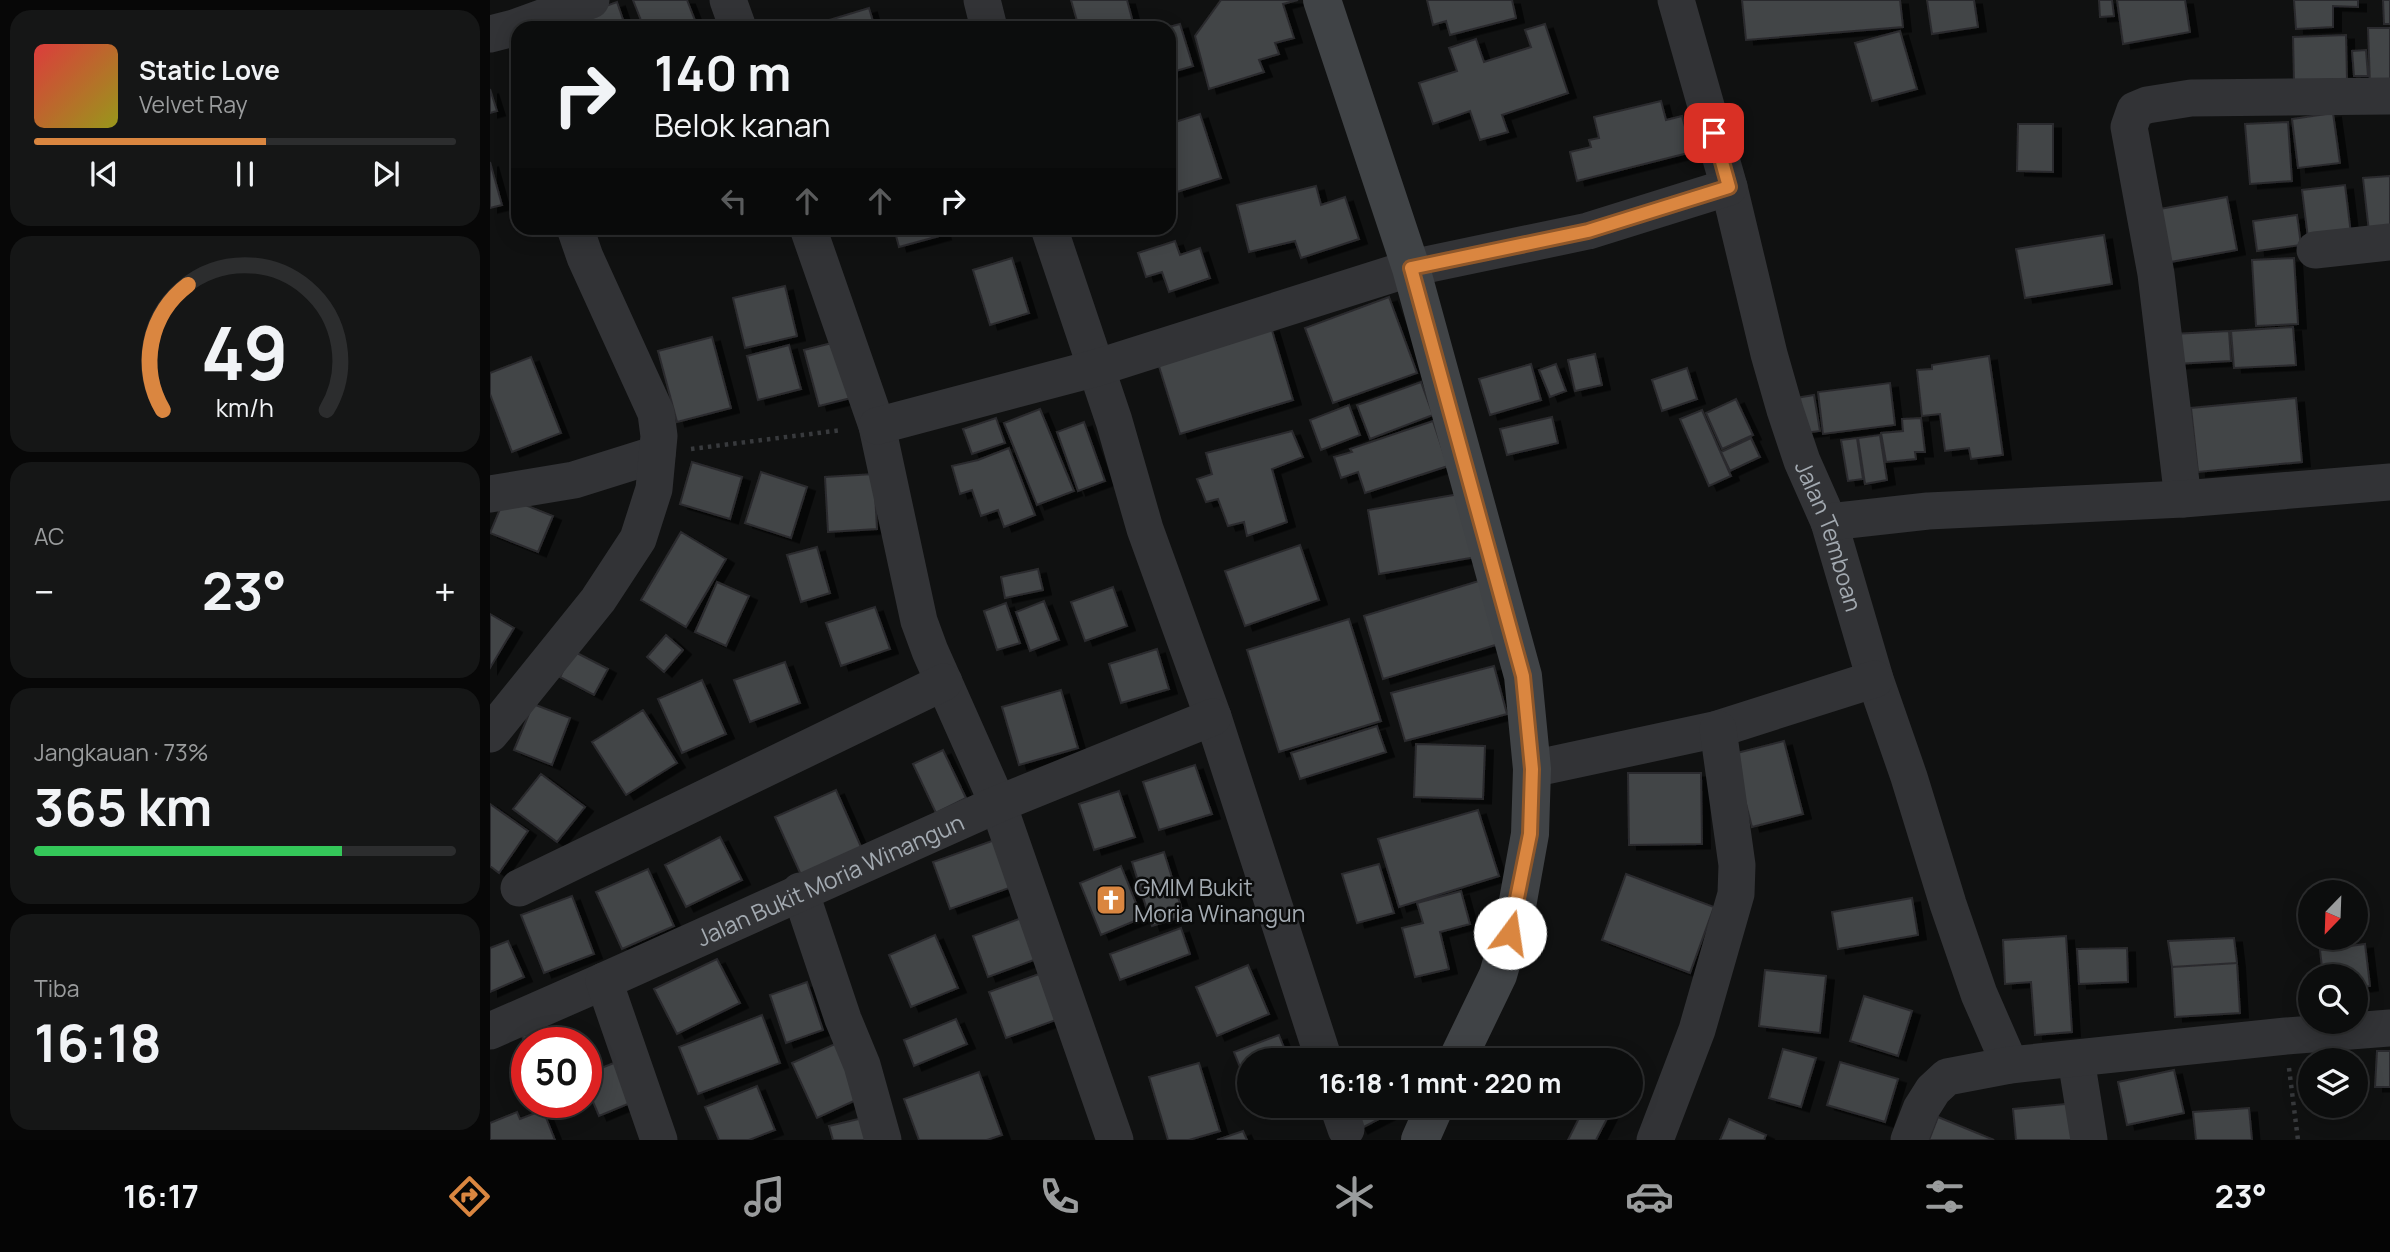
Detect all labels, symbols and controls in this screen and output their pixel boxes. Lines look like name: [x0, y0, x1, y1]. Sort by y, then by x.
text: 140 m: [654, 39, 791, 106]
icon: right: [539, 49, 630, 140]
text: Static Love: [139, 52, 280, 88]
text: Velvet Ray: [139, 88, 248, 120]
text: Belok kanan: [654, 103, 830, 147]
pin: [1684, 103, 1744, 163]
icon: arrive: [1695, 114, 1733, 152]
icon: previous: [85, 155, 123, 193]
icon: pause: [226, 155, 264, 193]
icon: next: [367, 155, 405, 193]
icon: left: [715, 182, 753, 220]
icon: ahead: [788, 182, 826, 220]
icon: ahead: [861, 182, 899, 220]
icon: right: [934, 182, 972, 220]
text: 49: [201, 302, 289, 402]
text: km/h: [216, 390, 274, 425]
street label: Jalan Temboan: [1788, 455, 1870, 615]
text: AC: [34, 520, 65, 552]
text: 23°: [202, 555, 287, 626]
text: −: [34, 565, 55, 617]
text: +: [434, 565, 456, 617]
text: Jangkauan · 73%: [34, 736, 208, 768]
text: 365 km: [34, 771, 212, 842]
street label: Jalan Bukit Moria Winangun: [691, 805, 969, 953]
place label: GMIM Bukit Moria Winangun: [1134, 871, 1305, 929]
north arrow: [2298, 880, 2368, 950]
map controls: [2298, 880, 2368, 1118]
church icon: GMIM Bukit Moria Winangun: [1094, 883, 1128, 917]
position arrow: [1473, 896, 1547, 970]
button: search: [2298, 964, 2368, 1034]
text: Tiba: [34, 972, 79, 1004]
text: 16:18: [34, 1007, 162, 1078]
speed limit sign: 50: [511, 1027, 602, 1118]
button: layers: [2298, 1048, 2368, 1118]
text: 16:18 · 1 mnt · 220 m: [1319, 1065, 1561, 1101]
icon: directions: [445, 1172, 494, 1221]
icon: music: [740, 1172, 789, 1221]
icon: phone: [1035, 1172, 1084, 1221]
icon: climate: [1330, 1172, 1379, 1221]
icon: car: [1625, 1172, 1674, 1221]
icon: filters: [1920, 1172, 1969, 1221]
text: 16:17: [123, 1174, 199, 1218]
text: 23°: [2215, 1174, 2267, 1218]

